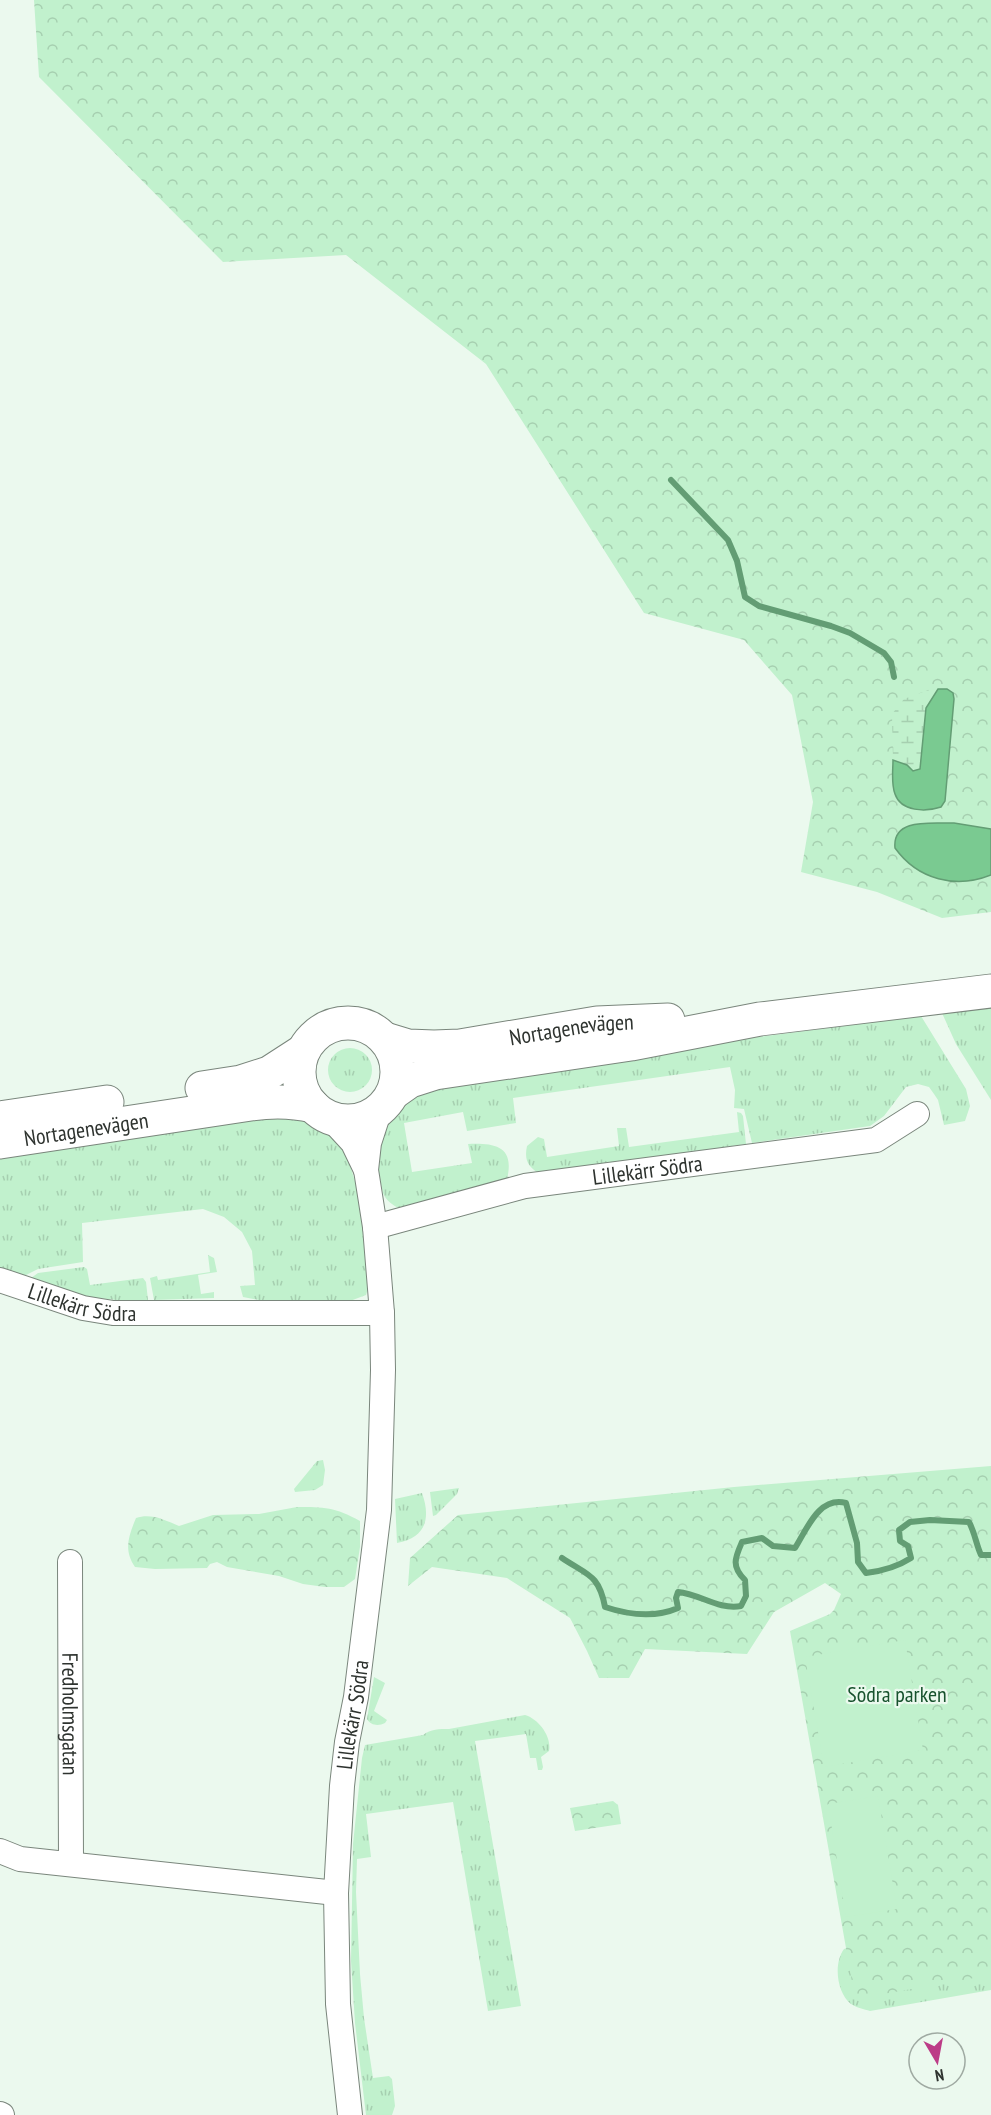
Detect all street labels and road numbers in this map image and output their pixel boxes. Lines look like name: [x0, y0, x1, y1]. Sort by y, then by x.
street label: Nortagenevägen: [507, 1007, 634, 1051]
street label: Nortagenevägen: [22, 1106, 150, 1152]
street label: Lillekärr Södra: [591, 1149, 704, 1191]
street label: Lillekärr Södra: [25, 1277, 136, 1327]
street label: Fredholmsgatan: [56, 1653, 85, 1775]
street label: Lillekärr Södra: [330, 1658, 374, 1771]

